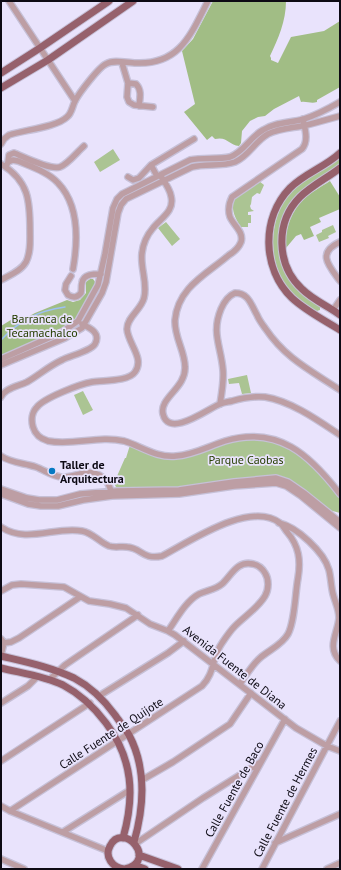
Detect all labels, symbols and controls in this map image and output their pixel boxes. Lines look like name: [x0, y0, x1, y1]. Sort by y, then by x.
park label: Barranca de Tecamachalco: [6, 311, 78, 340]
park label: Parque Caobas: [208, 452, 284, 467]
place label: Taller de Arquitectura: [60, 457, 124, 486]
marker: Taller de Arquitectura: [47, 466, 57, 476]
street label: Avenida Fuente de Diana: [180, 622, 290, 712]
street label: Calle Fuente de Quijote: [56, 694, 166, 772]
street label: Calle Fuente de Baco: [201, 738, 267, 840]
street label: Calle Fuente de Hermes: [250, 744, 320, 860]

